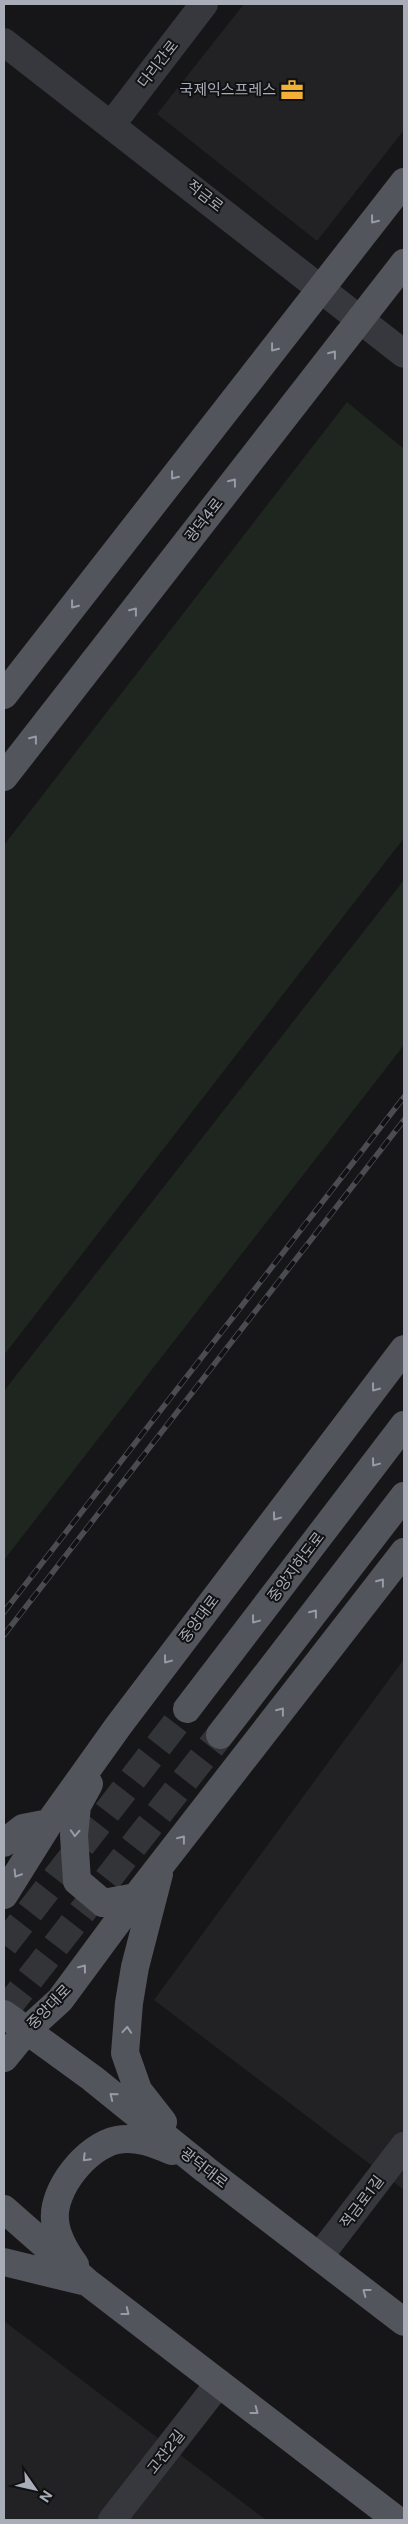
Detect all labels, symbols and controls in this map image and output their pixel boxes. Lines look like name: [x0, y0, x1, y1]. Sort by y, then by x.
street label: 다리간로: [134, 37, 181, 91]
office icon: 국제익스프레스: [279, 77, 305, 103]
place label: 국제익스프레스: [179, 81, 276, 98]
street label: 적금로: [184, 176, 227, 215]
one-way arrow: [372, 214, 380, 223]
one-way arrow: [272, 342, 280, 351]
one-way arrow: [328, 351, 336, 360]
one-way arrow: [171, 471, 180, 480]
one-way arrow: [228, 479, 237, 488]
street label: 광덕4로: [181, 494, 226, 545]
one-way arrow: [71, 599, 80, 608]
one-way arrow: [128, 608, 136, 617]
one-way arrow: [28, 736, 36, 745]
one-way arrow: [372, 1382, 380, 1391]
one-way arrow: [372, 1457, 380, 1466]
one-way arrow: [274, 1511, 282, 1520]
street label: 중앙지하도로: [264, 1529, 327, 1605]
one-way arrow: [375, 1578, 384, 1588]
street label: 중앙대로: [175, 1592, 222, 1646]
one-way arrow: [308, 1610, 316, 1619]
one-way arrow: [252, 1614, 261, 1624]
one-way arrow: [164, 1655, 173, 1664]
one-way arrow: [276, 1708, 284, 1717]
one-way arrow: [69, 1830, 80, 1838]
one-way arrow: [176, 1836, 184, 1845]
one-way arrow: [14, 1868, 23, 1877]
one-way arrow: [77, 1964, 86, 1974]
street label: 중앙대로: [23, 1981, 74, 2032]
one-way arrow: [121, 2026, 132, 2034]
one-way arrow: [110, 2093, 119, 2101]
street label: 광덕대로: [177, 2144, 231, 2191]
one-way arrow: [83, 2152, 92, 2161]
street label: 적금로1길: [336, 2172, 387, 2231]
one-way arrow: [362, 2289, 371, 2298]
one-way arrow: [120, 2306, 129, 2314]
one-way arrow: [249, 2405, 258, 2413]
street label: 고잔2길: [143, 2427, 188, 2477]
north arrow: [10, 2464, 60, 2514]
text: N: [36, 2487, 55, 2505]

